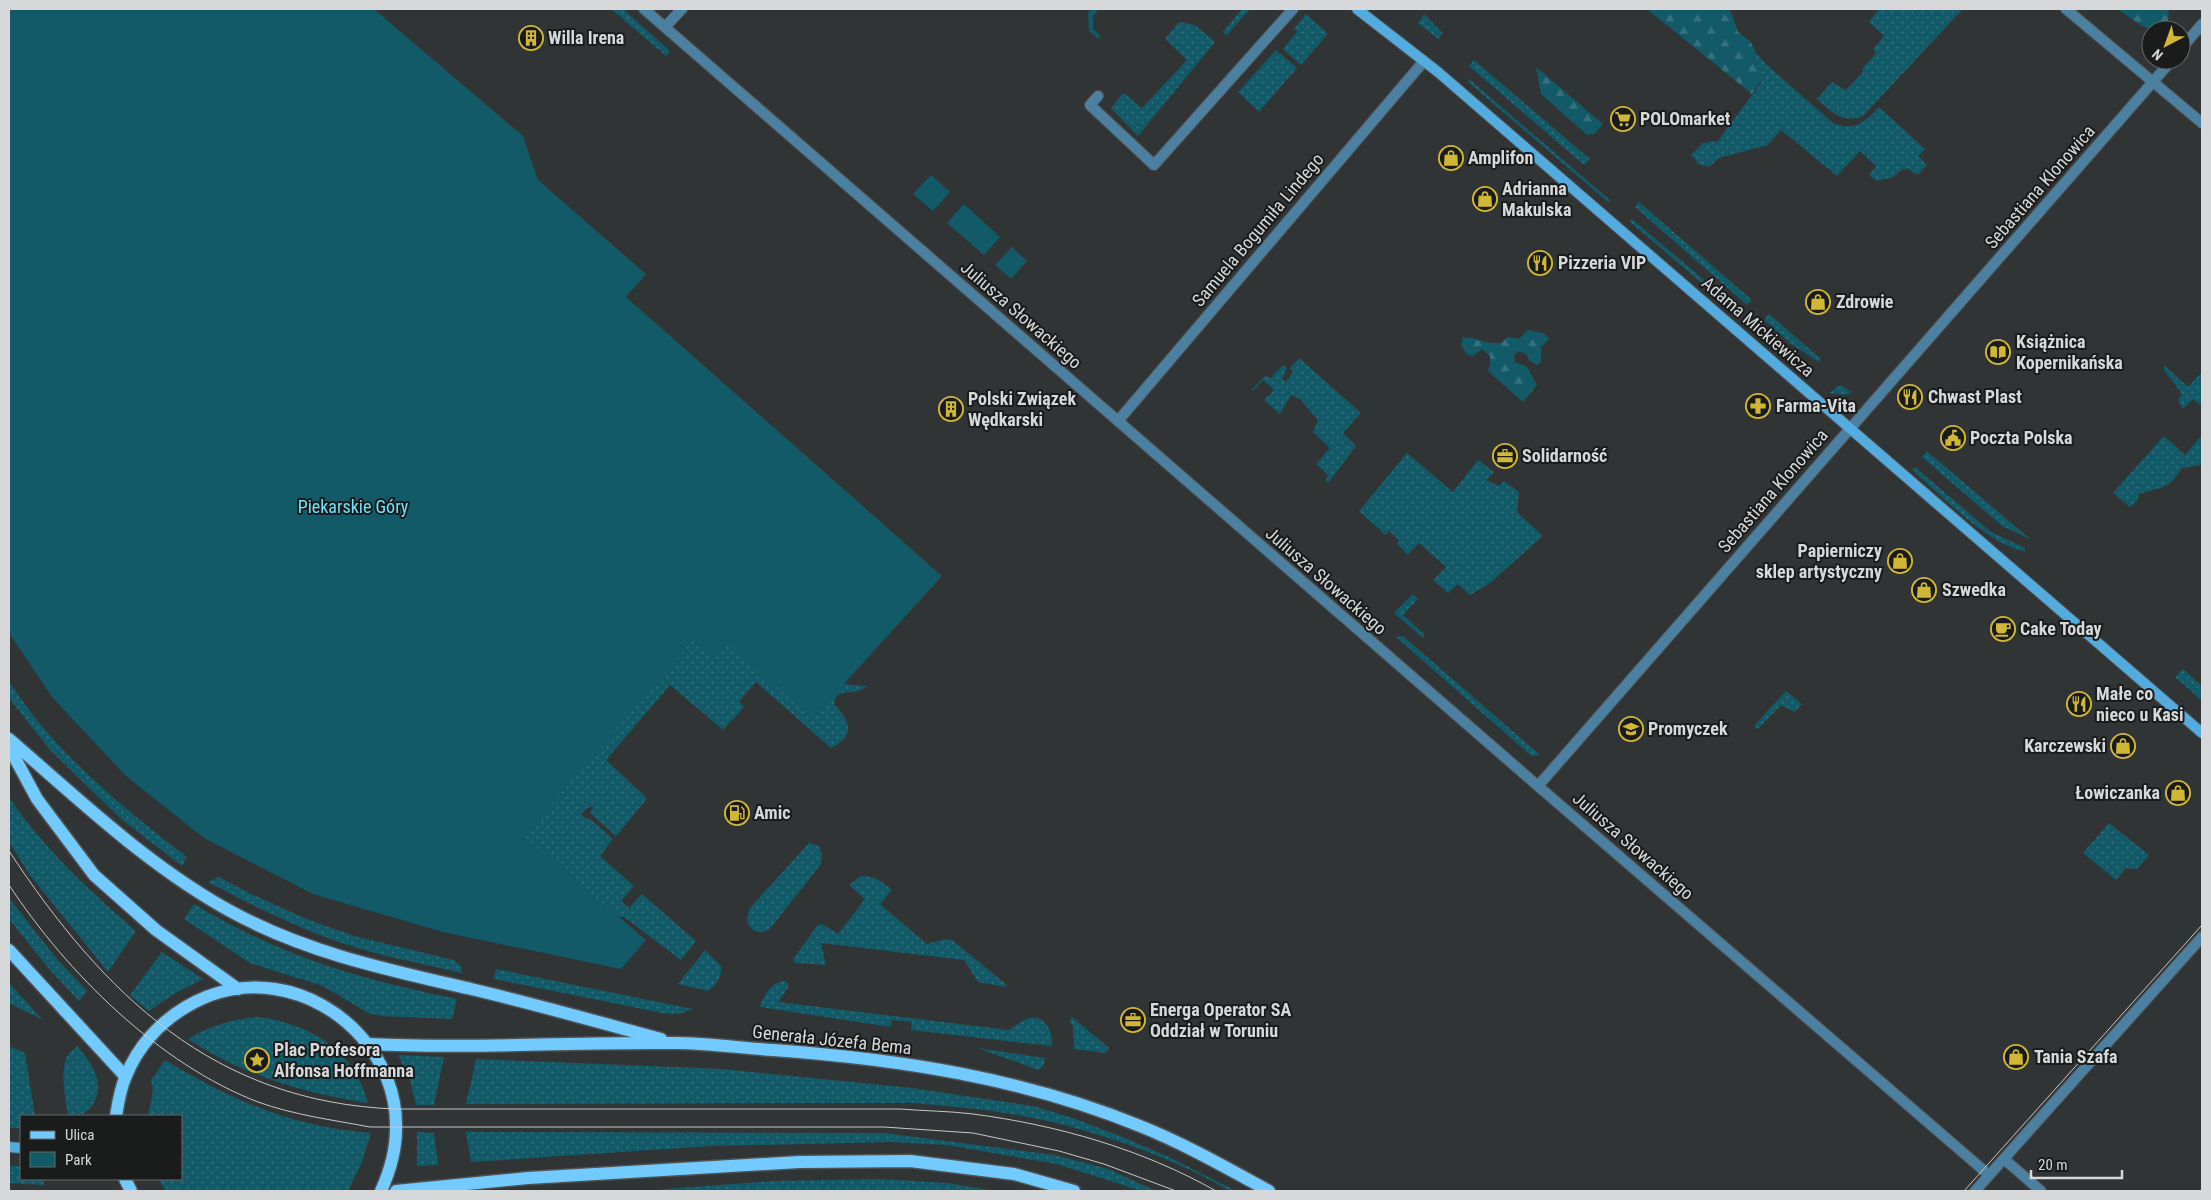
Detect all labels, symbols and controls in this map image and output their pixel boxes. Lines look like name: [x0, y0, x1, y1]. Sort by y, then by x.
north arrow: [2141, 20, 2191, 70]
building icon: Willa Irena: [518, 25, 544, 51]
place label: Willa Irena: [548, 27, 624, 48]
text: N: [2149, 46, 2166, 64]
supermarket icon: POLOmarket: [1610, 106, 1636, 132]
place label: POLOmarket: [1640, 108, 1731, 129]
street label: Sebastiana Klonowica: [1980, 121, 2099, 253]
shop icon: Amplifon: [1438, 145, 1464, 171]
place label: Amplifon: [1468, 147, 1533, 168]
street label: Samuela Bogumiła Lindego: [1187, 149, 1328, 311]
place label: Adrianna Makulska: [1502, 178, 1571, 220]
shop icon: Adrianna Makulska: [1472, 186, 1498, 212]
restaurant icon: Pizzeria VIP: [1527, 250, 1553, 276]
place label: Pizzeria VIP: [1558, 252, 1646, 273]
street label: Juliusza Słowackiego: [957, 256, 1086, 373]
street label: Adama Mickiewicza: [1698, 272, 1819, 381]
shop icon: Zdrowie: [1805, 289, 1831, 315]
place label: Zdrowie: [1836, 291, 1894, 312]
place label: Książnica Kopernikańska: [2016, 331, 2123, 373]
library icon: Książnica Kopernikańska: [1985, 339, 2011, 365]
restaurant icon: Chwast Plast: [1897, 384, 1923, 410]
place label: Chwast Plast: [1928, 386, 2022, 407]
place label: Polski Związek Wędkarski: [968, 388, 1076, 430]
pharmacy icon: Farma-Vita: [1745, 393, 1771, 419]
place label: Farma-Vita: [1776, 395, 1856, 416]
building icon: Polski Związek Wędkarski: [938, 396, 964, 422]
street label: Sebastiana Klonowica: [1713, 425, 1832, 557]
public building icon: Poczta Polska: [1940, 425, 1966, 451]
place label: Poczta Polska: [1970, 427, 2073, 448]
office icon: Solidarność: [1492, 443, 1518, 469]
place label: Solidarność: [1522, 445, 1607, 466]
park label: Piekarskie Góry: [298, 496, 409, 517]
street label: Juliusza Słowackiego: [1262, 522, 1391, 639]
place label: Papierniczy sklep artystyczny: [1756, 540, 1882, 582]
shop icon: Papierniczy sklep artystyczny: [1887, 548, 1913, 574]
shop icon: Szwedka: [1911, 577, 1937, 603]
place label: Szwedka: [1942, 579, 2006, 600]
cafe icon: Cake Today: [1990, 616, 2016, 642]
place label: Cake Today: [2020, 618, 2102, 639]
place label: Małe co nieco u Kasi: [2096, 683, 2184, 725]
restaurant icon: Małe co nieco u Kasi: [2066, 691, 2092, 717]
school or university icon: Promyczek: [1618, 716, 1644, 742]
place label: Promyczek: [1648, 718, 1728, 739]
shop icon: Karczewski: [2110, 733, 2136, 759]
place label: Karczewski: [2024, 735, 2106, 756]
shop icon: Łowiczanka: [2165, 780, 2191, 806]
place label: Łowiczanka: [2075, 782, 2160, 803]
street label: Juliusza Słowackiego: [1569, 787, 1698, 904]
fuel station icon: Amic: [724, 800, 750, 826]
place label: Amic: [754, 802, 791, 823]
place label: Energa Operator SA Oddział w Toruniu: [1150, 999, 1291, 1041]
office icon: Energa Operator SA Oddział w Toruniu: [1120, 1007, 1146, 1033]
street label: Generała Józefa Bema: [751, 1021, 913, 1058]
place label: Plac Profesora Alfonsa Hoffmanna: [274, 1039, 414, 1081]
shop icon: Tania Szafa: [2003, 1044, 2029, 1070]
place label: Tania Szafa: [2034, 1046, 2118, 1067]
place icon: Plac Profesora Alfonsa Hoffmanna: [244, 1047, 270, 1073]
legend: [20, 1115, 182, 1180]
text: Ulica: [65, 1126, 94, 1144]
scale bar: [2031, 1148, 2122, 1180]
text: Park: [65, 1151, 92, 1169]
text: 20 m: [2038, 1156, 2068, 1174]

